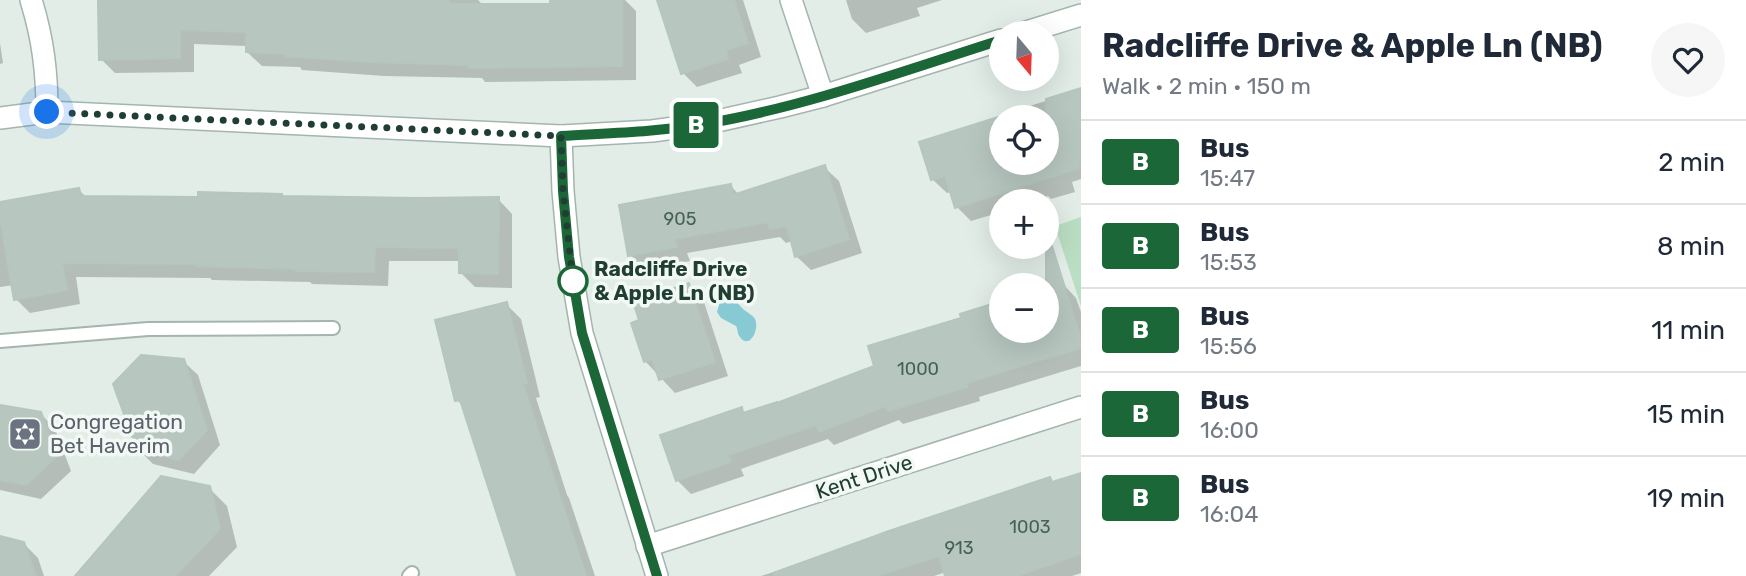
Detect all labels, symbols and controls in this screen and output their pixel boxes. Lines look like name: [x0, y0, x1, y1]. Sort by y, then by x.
north arrow: [989, 21, 1059, 91]
map controls: [989, 21, 1059, 343]
button: heart: [1651, 23, 1725, 97]
text: Radcliffe Drive & Apple Ln (NB): [1102, 26, 1603, 65]
text: Walk · 2 min · 150 m: [1102, 72, 1311, 100]
your location: [29, 94, 64, 129]
line badge: B: [673, 102, 719, 148]
button: locate: [989, 105, 1059, 175]
text: B: [688, 111, 704, 139]
text: Bus: [1200, 133, 1249, 164]
text: 2 min: [1658, 147, 1725, 178]
text: B: [1132, 148, 1149, 176]
text: 15:47: [1200, 164, 1255, 192]
button: +: [989, 189, 1059, 259]
house number: 905: [664, 208, 696, 230]
text: Bus: [1200, 217, 1249, 248]
text: 8 min: [1657, 231, 1725, 262]
text: B: [1132, 232, 1149, 260]
text: 15:53: [1200, 248, 1257, 276]
place label: Radcliffe Drive & Apple Ln (NB): [594, 256, 755, 305]
marker: Radcliffe Drive & Apple Ln (NB): [558, 266, 588, 296]
button: −: [989, 273, 1059, 343]
text: Bus: [1200, 301, 1249, 332]
text: 11 min: [1651, 315, 1725, 346]
text: B: [1132, 316, 1149, 344]
text: 15:56: [1200, 332, 1257, 360]
house number: 1000: [897, 358, 939, 380]
text: Bus: [1200, 385, 1249, 416]
text: 15 min: [1647, 399, 1725, 430]
text: B: [1132, 400, 1149, 428]
place label: Congregation Bet Haverim: [50, 409, 183, 458]
synagogue icon: Congregation Bet Haverim: [6, 415, 44, 453]
text: 16:00: [1200, 416, 1259, 444]
street label: Kent Drive: [812, 449, 915, 504]
text: Bus: [1200, 469, 1249, 500]
text: 19 min: [1647, 483, 1725, 514]
text: B: [1132, 484, 1149, 512]
text: 16:04: [1200, 500, 1259, 528]
house number: 1003: [1009, 516, 1051, 538]
house number: 913: [944, 537, 974, 559]

